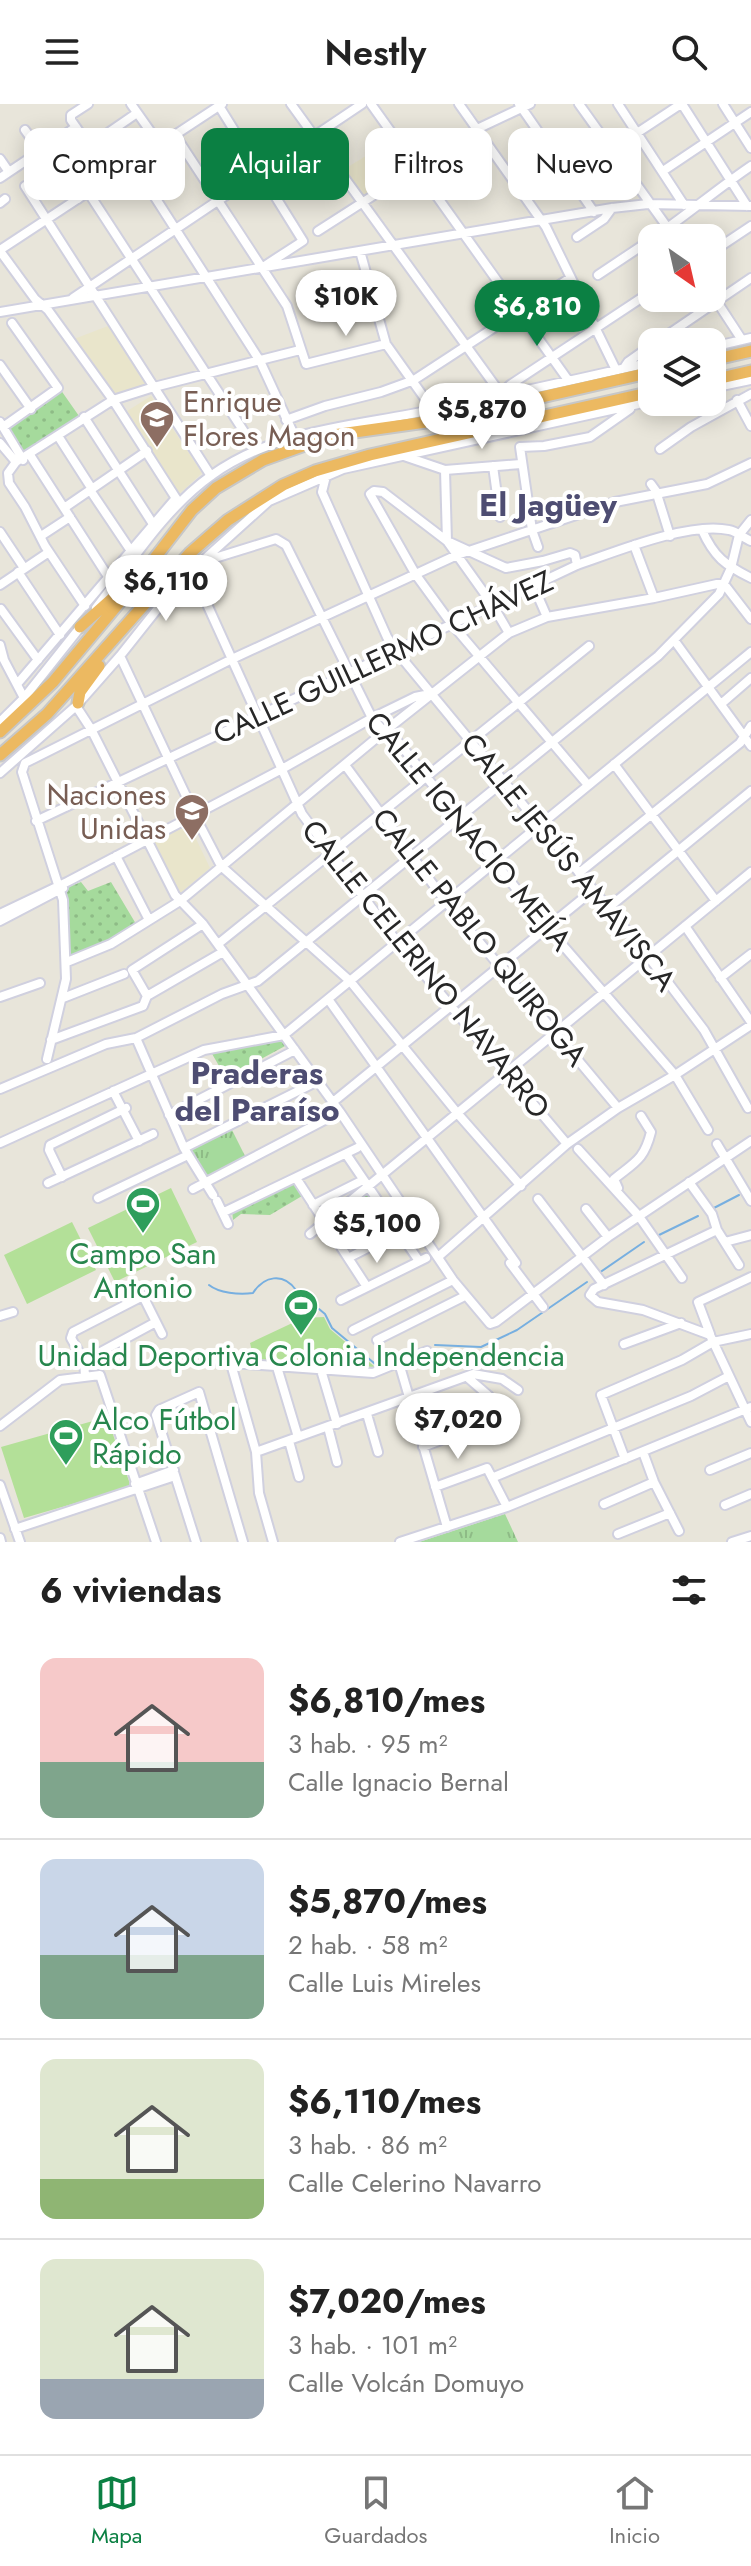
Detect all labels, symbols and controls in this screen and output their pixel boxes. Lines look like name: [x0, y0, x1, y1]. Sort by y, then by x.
text: Nestly: [325, 26, 426, 78]
icon: menu: [40, 30, 84, 74]
icon: search: [667, 30, 711, 74]
chip: Comprar: [24, 128, 185, 200]
chip: Alquilar: [201, 128, 349, 200]
chip: Filtros: [365, 128, 492, 200]
chip: Nuevo: [508, 128, 641, 200]
north arrow: [638, 224, 726, 312]
map controls: [638, 224, 726, 416]
pin: $10K: [299, 270, 393, 338]
text: $10K: [314, 277, 378, 315]
pin: $6,810: [472, 280, 602, 348]
text: $6,810: [493, 287, 581, 325]
button: layers: [638, 328, 726, 416]
place label: Enrique Flores Magon: [183, 380, 356, 457]
pin: $5,870: [417, 383, 547, 451]
text: $5,870: [437, 390, 527, 428]
school or university icon: Enrique Flores Magon: [138, 399, 176, 449]
district label: El Jagüey: [479, 482, 617, 528]
pin: $6,110: [101, 555, 231, 623]
street label: CALLE GUILLERMO CHÁVEZ: [206, 559, 560, 755]
text: $6,110: [123, 562, 209, 600]
street label: CALLE IGNACIO MEJÍA: [356, 702, 582, 960]
street label: CALLE JESÚS AMAVISCA: [451, 724, 687, 1000]
place label: Naciones Unidas: [47, 773, 166, 850]
school or university icon: Naciones Unidas: [173, 792, 211, 842]
street label: CALLE PABLO QUIROGA: [362, 799, 598, 1075]
street label: CALLE CELERINO NAVARRO: [292, 810, 560, 1128]
district label: Praderas del Paraíso: [174, 1050, 340, 1133]
sports icon: Campo San Antonio: [124, 1185, 162, 1235]
pin: $5,100: [312, 1197, 442, 1265]
text: $5,100: [332, 1204, 422, 1242]
place label: Campo San Antonio: [69, 1232, 217, 1309]
sports icon: Unidad Deportiva Colonia Independencia: [282, 1287, 320, 1337]
place label: Unidad Deportiva Colonia Independencia: [37, 1334, 565, 1377]
pin: $7,020: [393, 1393, 523, 1461]
place label: Alco Fútbol Rápido: [92, 1398, 237, 1475]
text: $7,020: [413, 1400, 503, 1438]
sports icon: Alco Fútbol Rápido: [47, 1417, 85, 1467]
text: 6 viviendas: [40, 1566, 221, 1615]
icon: filters: [667, 1568, 711, 1612]
text: $6,810/mes: [288, 1676, 485, 1725]
icon: home: [104, 1690, 200, 1786]
text: 3 hab. · 95 m²: [288, 1725, 448, 1763]
text: Calle Ignacio Bernal: [288, 1763, 509, 1801]
text: $5,870/mes: [288, 1877, 487, 1926]
icon: home: [104, 1891, 200, 1987]
text: 2 hab. · 58 m²: [288, 1926, 447, 1964]
text: Calle Luis Mireles: [288, 1964, 481, 2002]
text: $6,110/mes: [288, 2077, 481, 2126]
icon: home: [104, 2091, 200, 2187]
text: 3 hab. · 86 m²: [288, 2126, 447, 2164]
text: Calle Celerino Navarro: [288, 2164, 541, 2202]
text: $7,020/mes: [288, 2277, 486, 2326]
icon: home: [104, 2291, 200, 2387]
text: 3 hab. · 101 m²: [288, 2326, 457, 2364]
text: Calle Volcán Domuyo: [288, 2364, 524, 2402]
tab: Mapa: [91, 2471, 142, 2551]
tab: Guardados: [324, 2471, 427, 2551]
tab: Inicio: [609, 2471, 660, 2551]

